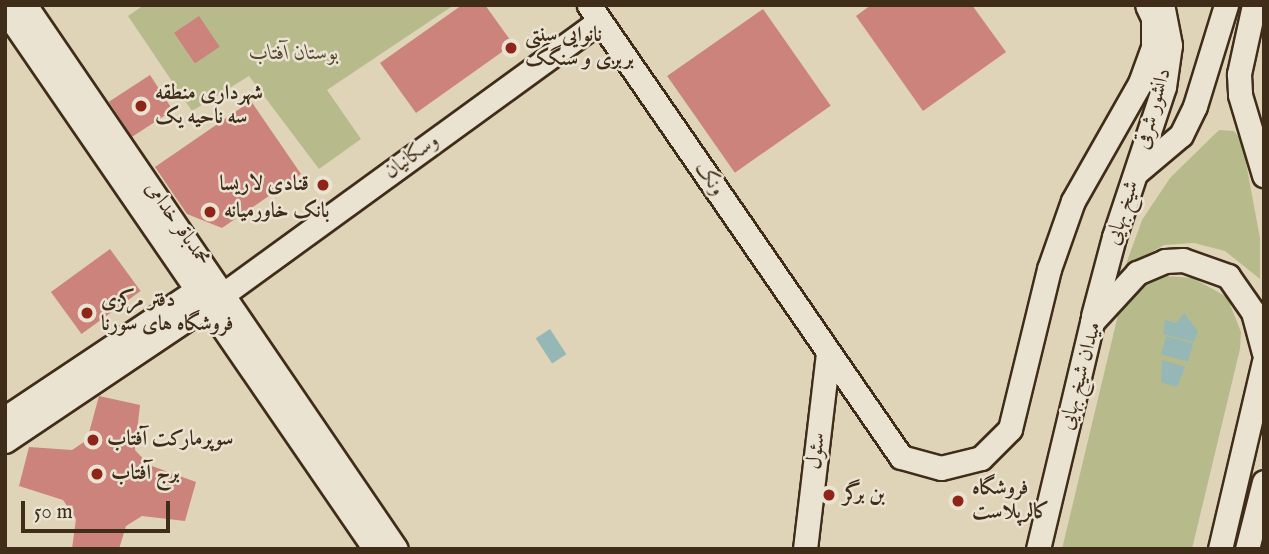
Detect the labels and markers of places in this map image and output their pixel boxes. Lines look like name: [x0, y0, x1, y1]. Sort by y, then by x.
place label: نانوایی سنتی بربری و سنگک: [525, 23, 634, 73]
marker: نانوایی سنتی بربری و سنگک: [503, 40, 519, 56]
place label: شهرداری منطقه سه ناحیه یک: [155, 81, 263, 131]
marker: شهرداری منطقه سه ناحیه یک: [133, 98, 149, 114]
place label: قنادی لاریسا: [219, 172, 309, 198]
marker: قنادی لاریسا: [315, 177, 331, 193]
place label: بانک خاورمیانه: [224, 199, 330, 225]
marker: بانک خاورمیانه: [202, 204, 218, 220]
place label: دفتر مرکزی فروشگاه های سورنا: [101, 288, 233, 338]
marker: دفتر مرکزی فروشگاه های سورنا: [79, 305, 95, 321]
place label: سوپرمارکت آفتاب: [107, 427, 233, 453]
marker: سوپرمارکت آفتاب: [85, 432, 101, 448]
place label: برج آفتاب: [111, 461, 180, 487]
marker: برج آفتاب: [89, 466, 105, 482]
place label: فروشگاه کالرپلاست: [972, 476, 1050, 526]
place label: بن برگر: [843, 482, 885, 508]
marker: بن برگر: [821, 487, 837, 503]
marker: فروشگاه کالرپلاست: [950, 493, 966, 509]

